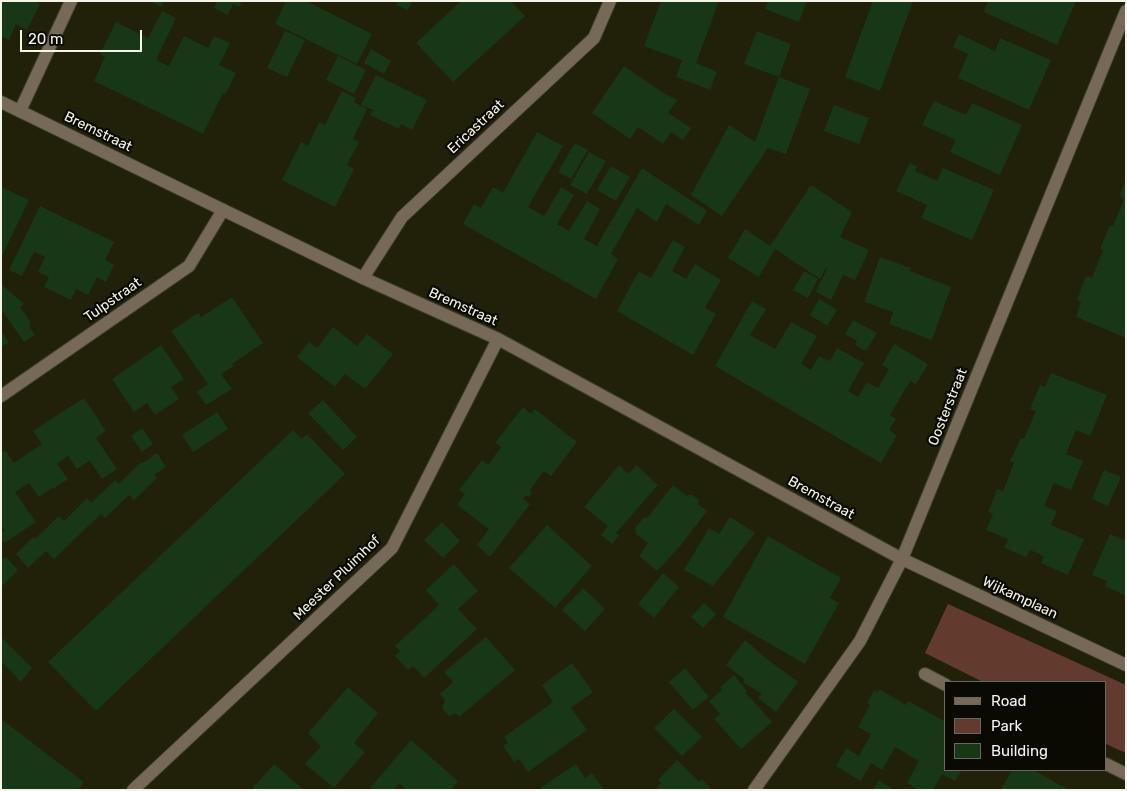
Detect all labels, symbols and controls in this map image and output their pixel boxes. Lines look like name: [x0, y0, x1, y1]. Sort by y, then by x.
scale bar: [22, 20, 145, 52]
text: 20 m: [28, 30, 63, 48]
street label: Ericastraat: [444, 97, 508, 157]
street label: Bremstraat: [61, 108, 135, 156]
street label: Tulpstraat: [81, 274, 145, 326]
street label: Bremstraat: [426, 284, 500, 330]
street label: Oosterstraat: [925, 366, 971, 448]
street label: Bremstraat: [785, 473, 857, 523]
street label: Meester Pluimhof: [290, 532, 384, 624]
street label: Wijkamplaan: [980, 573, 1060, 623]
legend: [944, 681, 1107, 771]
text: Road: [991, 692, 1027, 710]
text: Park: [991, 717, 1022, 735]
text: Building: [991, 742, 1048, 760]

